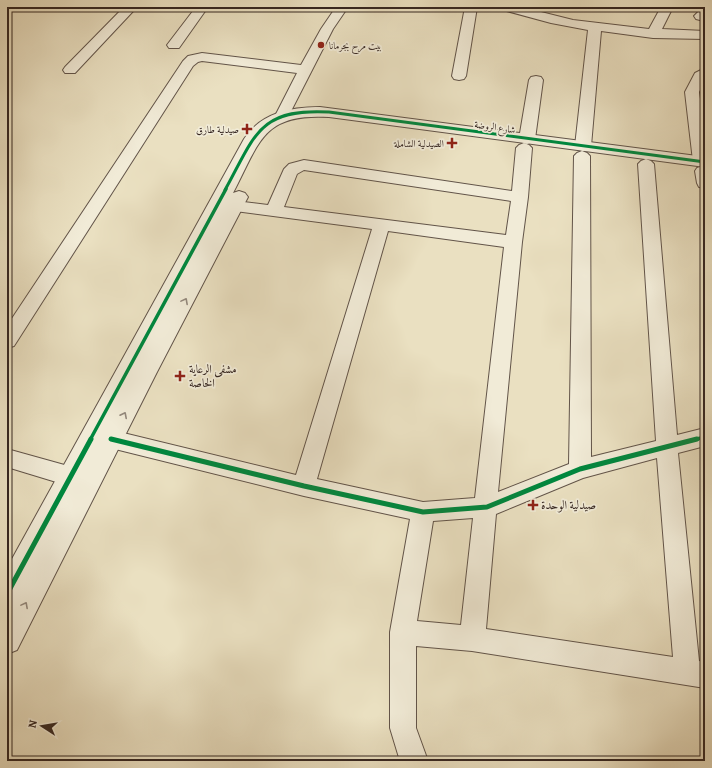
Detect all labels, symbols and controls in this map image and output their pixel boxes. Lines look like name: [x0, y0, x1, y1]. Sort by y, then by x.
place label: بيت مرح بجرمانا: [329, 39, 382, 55]
marker: بيت مرح بجرمانا: [316, 40, 326, 50]
street label: شارع الروضة: [473, 118, 517, 139]
place label: صيدلية طارق: [196, 123, 239, 136]
marker: صيدلية طارق: [242, 124, 252, 134]
place label: الصيدلية الشاملة: [393, 137, 444, 150]
marker: الصيدلية الشاملة: [447, 138, 457, 148]
one-way arrow: [180, 297, 187, 305]
place label: مشفى الرعاية الخاصة: [189, 361, 237, 391]
marker: مشفى الرعاية الخاصة: [174, 370, 186, 382]
one-way arrow: [119, 412, 126, 420]
place label: صيدلية الوحدة: [541, 497, 596, 513]
marker: صيدلية الوحدة: [528, 500, 538, 510]
one-way arrow: [20, 602, 28, 610]
north arrow: [22, 706, 62, 746]
text: N: [25, 719, 41, 730]

